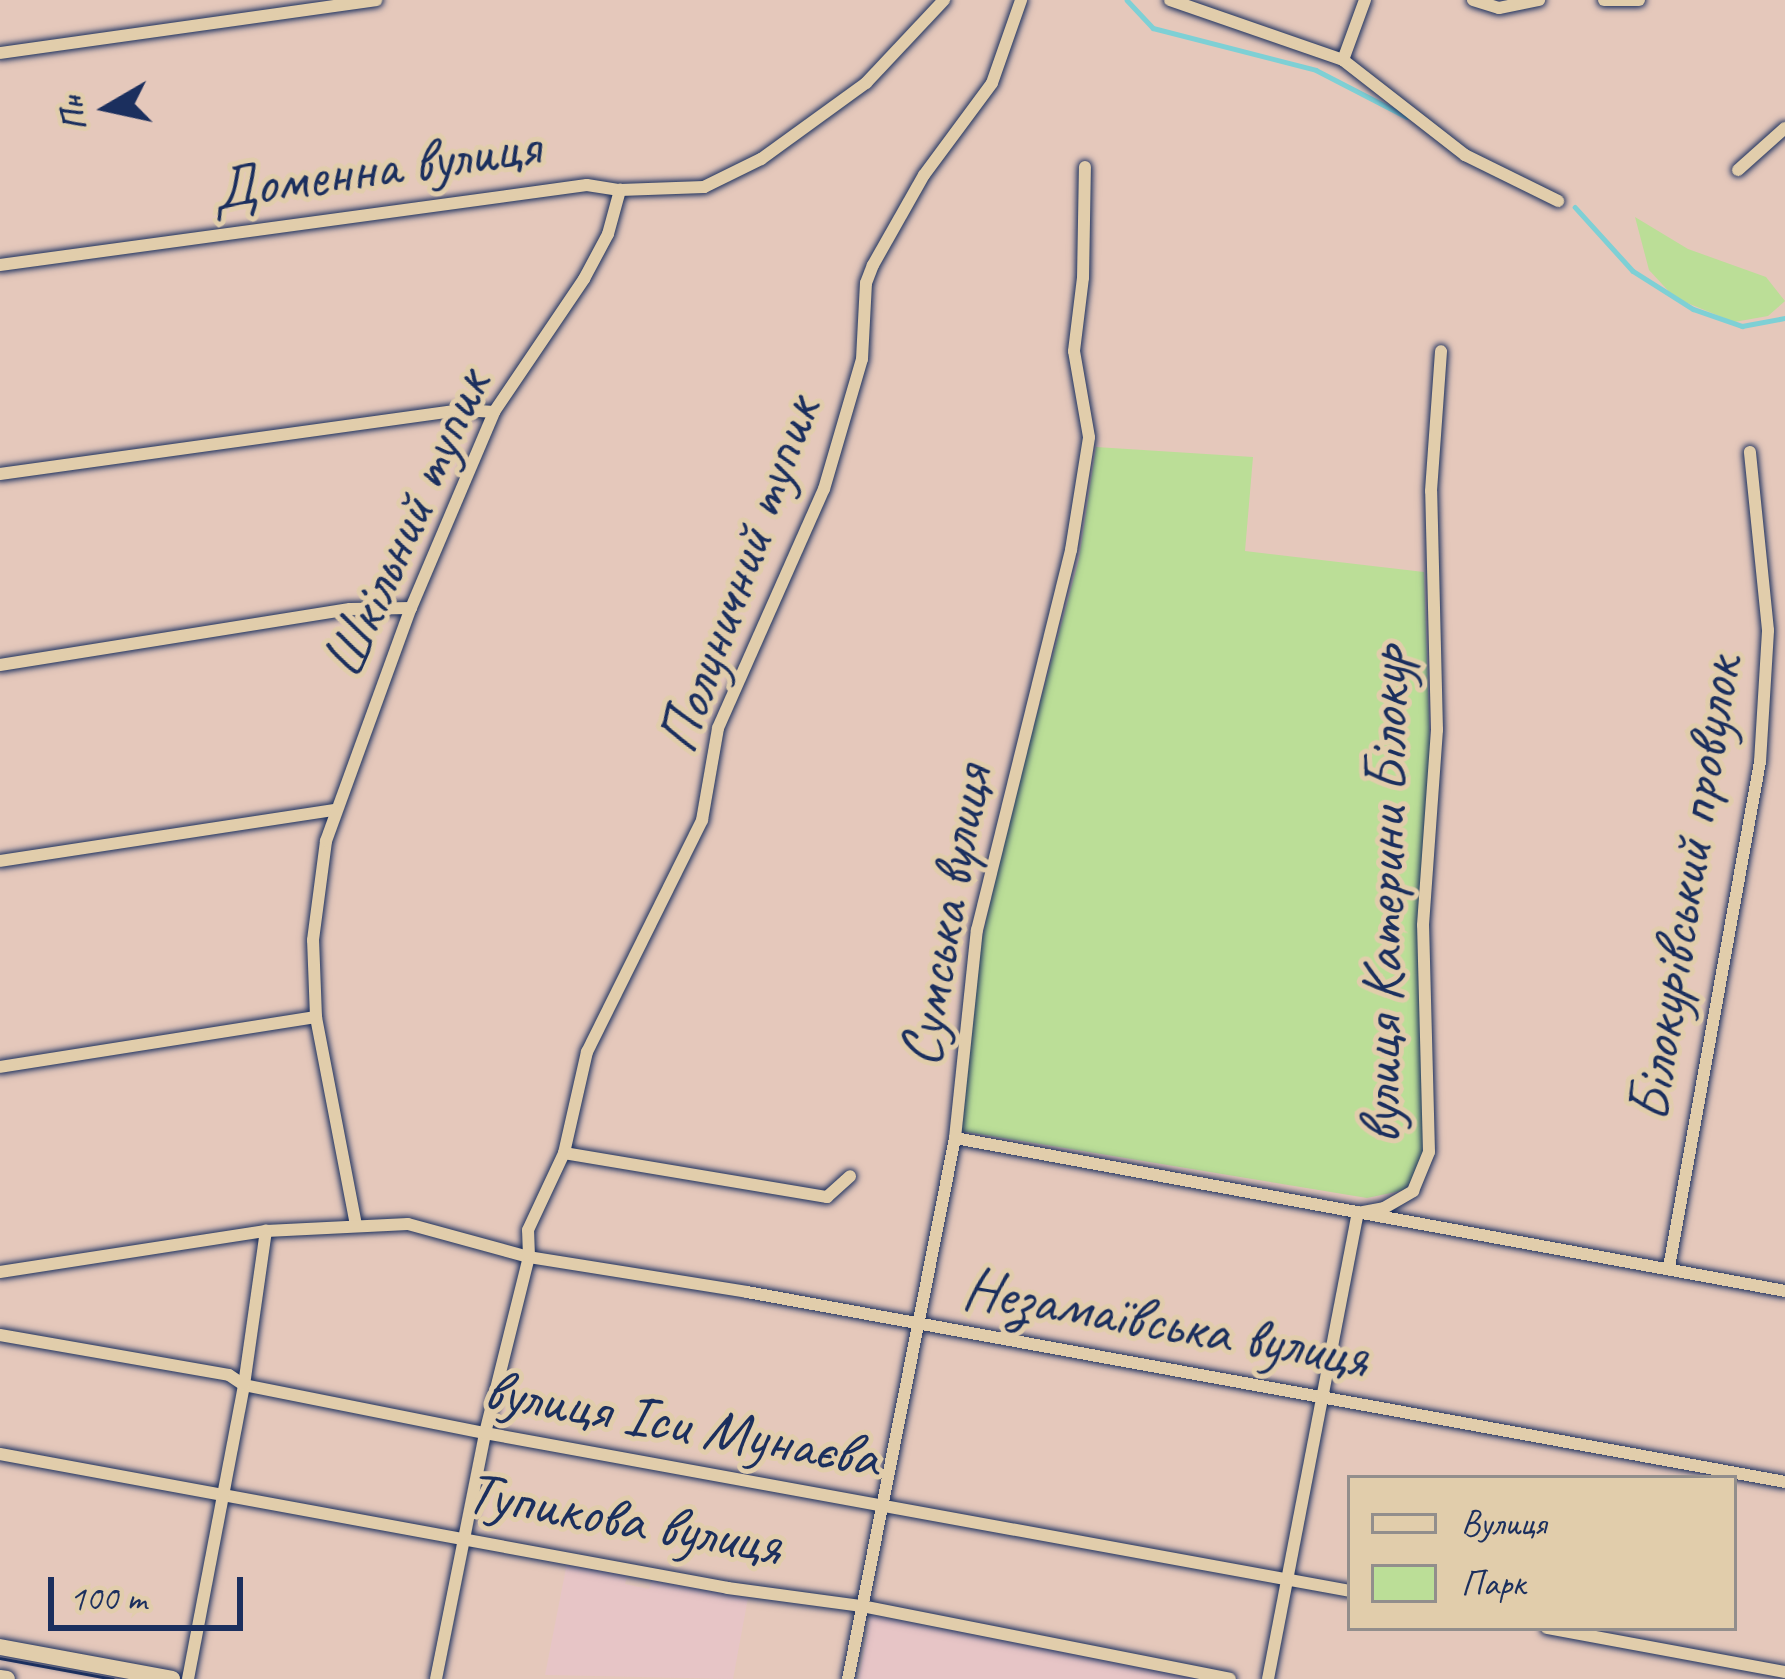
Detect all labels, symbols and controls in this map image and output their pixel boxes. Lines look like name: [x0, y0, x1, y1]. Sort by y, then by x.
north arrow: [48, 48, 168, 168]
text: Пн: [49, 93, 96, 134]
street label: Доменна вулиця: [206, 109, 544, 227]
street label: Шкільний тупик: [306, 358, 506, 688]
street label: Полуничний тупик: [640, 386, 836, 762]
street label: вулиця Катерини Білокур: [1344, 646, 1424, 1144]
street label: Білокурівський провулок: [1612, 652, 1756, 1126]
street label: Сумська вулиця: [883, 758, 1007, 1074]
street label: Незамаївська вулиця: [957, 1251, 1375, 1393]
street label: вулиця Іси Мунаєва: [479, 1353, 885, 1493]
street label: Тупикова вулиця: [459, 1455, 789, 1581]
legend: [1347, 1475, 1737, 1631]
text: Вулиця: [1461, 1500, 1546, 1546]
scale bar: [54, 1553, 249, 1627]
text: Парк: [1461, 1560, 1525, 1606]
text: 100 m: [69, 1575, 146, 1621]

